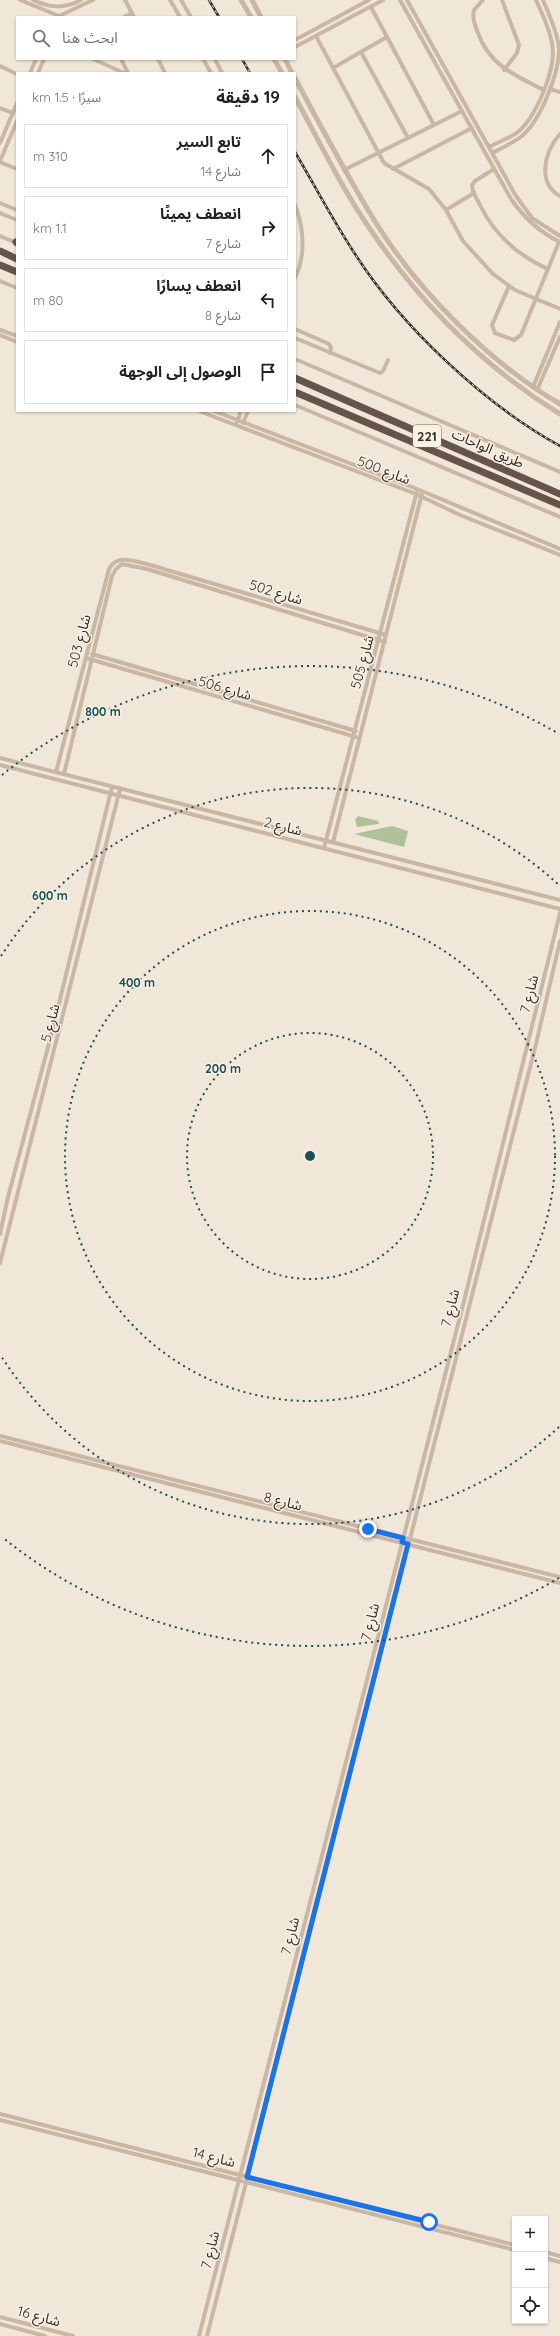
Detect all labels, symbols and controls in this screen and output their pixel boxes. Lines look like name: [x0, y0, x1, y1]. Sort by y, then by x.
search box: [16, 16, 296, 60]
icon: search: [30, 27, 52, 49]
text: ابحث هنا: [62, 28, 118, 47]
text: 19 دقيقة: [216, 86, 280, 107]
text: سيرًا · 1.5 km: [32, 89, 101, 105]
text: تابع السير: [177, 132, 241, 151]
icon: ahead: [257, 145, 279, 167]
text: 310 m: [33, 148, 68, 164]
text: شارع 14: [201, 163, 241, 179]
text: انعطف يمينًا: [160, 204, 241, 223]
icon: right: [257, 217, 279, 239]
text: 1.1 km: [33, 220, 67, 236]
text: شارع 7: [205, 235, 241, 251]
text: انعطف يسارًا: [156, 276, 241, 295]
icon: left: [257, 289, 279, 311]
text: 80 m: [33, 292, 63, 308]
text: شارع 8: [205, 307, 241, 323]
icon: arrive: [257, 361, 279, 383]
text: الوصول إلى الوجهة: [119, 362, 241, 381]
street label: طريق الواحات: [449, 424, 527, 473]
road number: 221: [413, 425, 441, 447]
street label: شارع 500: [354, 452, 413, 490]
street label: شارع 502: [247, 575, 305, 611]
street label: شارع 503: [63, 612, 97, 670]
street label: شارع 505: [346, 633, 380, 691]
street label: شارع 506: [196, 672, 254, 706]
text: 800 m: [85, 704, 121, 719]
street label: شارع 2: [261, 813, 304, 841]
text: 600 m: [32, 888, 68, 903]
street label: شارع 7: [516, 973, 544, 1015]
text: 400 m: [119, 975, 155, 990]
street label: شارع 5: [37, 1002, 65, 1044]
text: 200 m: [205, 1061, 241, 1076]
centre of rings: [303, 1149, 317, 1163]
street label: شارع 7: [437, 1287, 465, 1329]
street label: شارع 8: [262, 1488, 304, 1516]
route end: [359, 1520, 377, 1538]
street label: شارع 7: [357, 1601, 385, 1643]
street label: شارع 7: [277, 1915, 305, 1957]
street label: شارع 14: [190, 2143, 237, 2173]
route start: [420, 2213, 438, 2231]
map controls: [512, 2216, 548, 2324]
button: +: [512, 2216, 548, 2252]
street label: شارع 7: [197, 2229, 225, 2271]
button: −: [512, 2252, 548, 2288]
button: locate: [512, 2288, 548, 2324]
street label: شارع 16: [15, 2302, 63, 2332]

